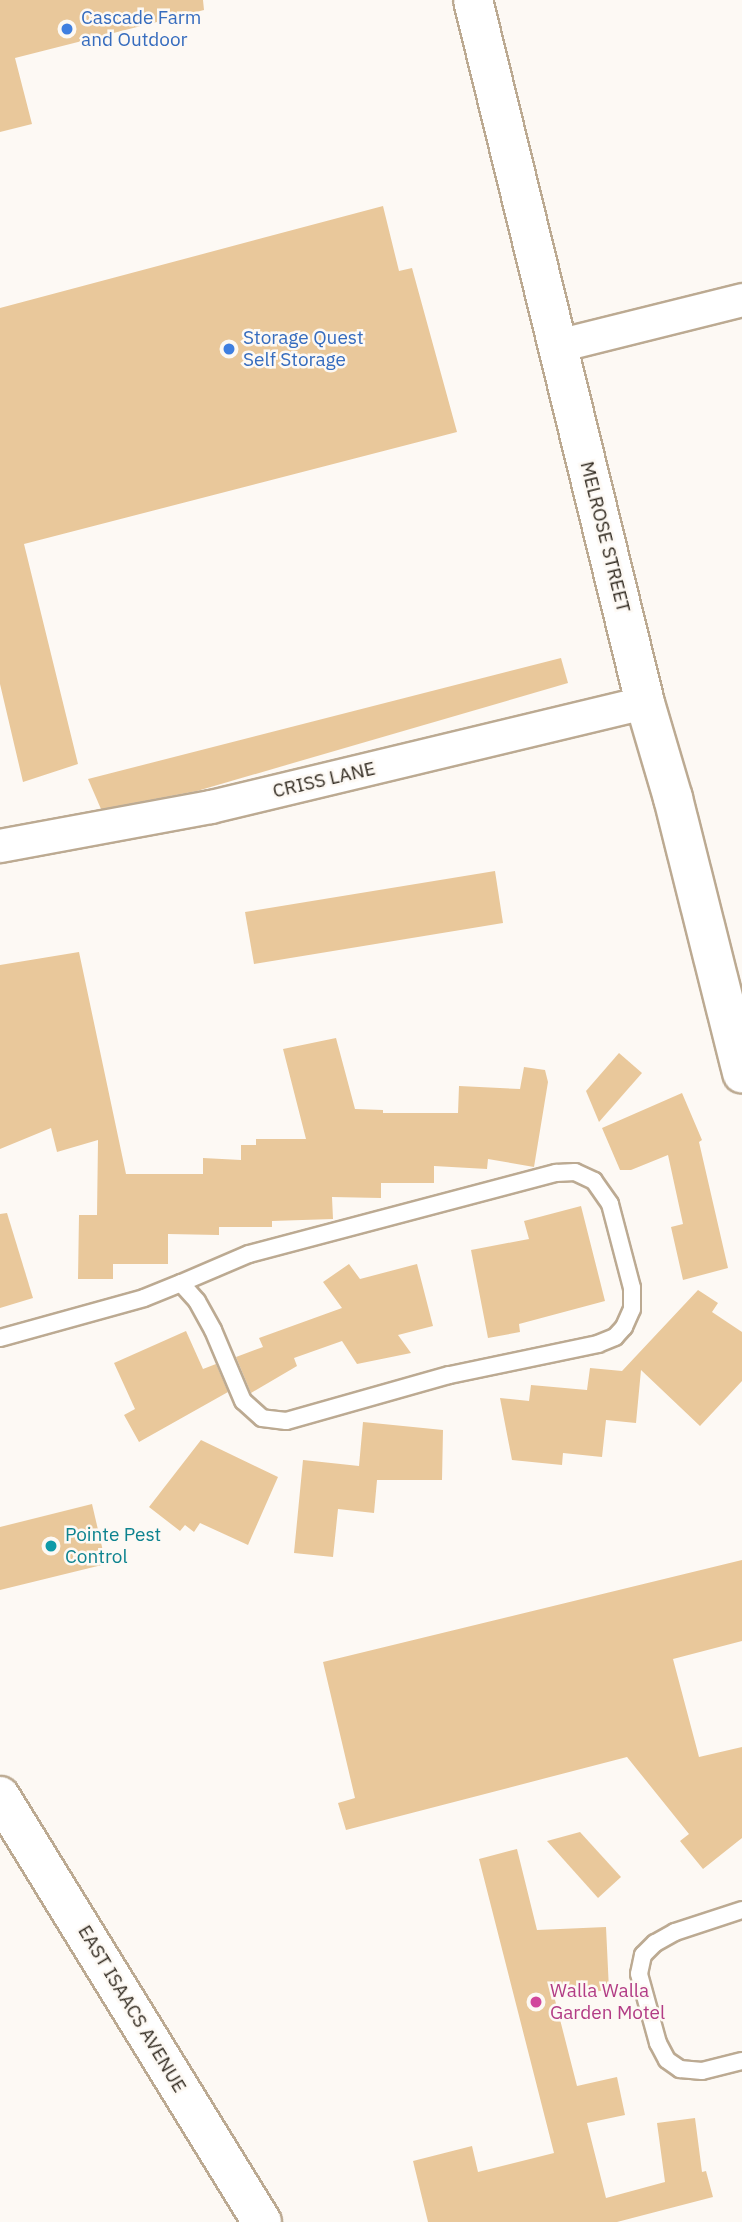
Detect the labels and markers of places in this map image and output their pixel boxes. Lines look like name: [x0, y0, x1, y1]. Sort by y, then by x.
place label: Cascade Farm and Outdoor: [81, 7, 201, 51]
marker: Cascade Farm and Outdoor: [59, 21, 75, 37]
place label: Storage Quest Self Storage: [243, 327, 364, 371]
marker: Storage Quest Self Storage: [221, 341, 237, 357]
place label: Pointe Pest Control: [65, 1524, 161, 1568]
marker: Pointe Pest Control: [43, 1538, 59, 1554]
place label: Walla Walla Garden Motel: [550, 1980, 665, 2024]
marker: Walla Walla Garden Motel: [528, 1994, 544, 2010]

